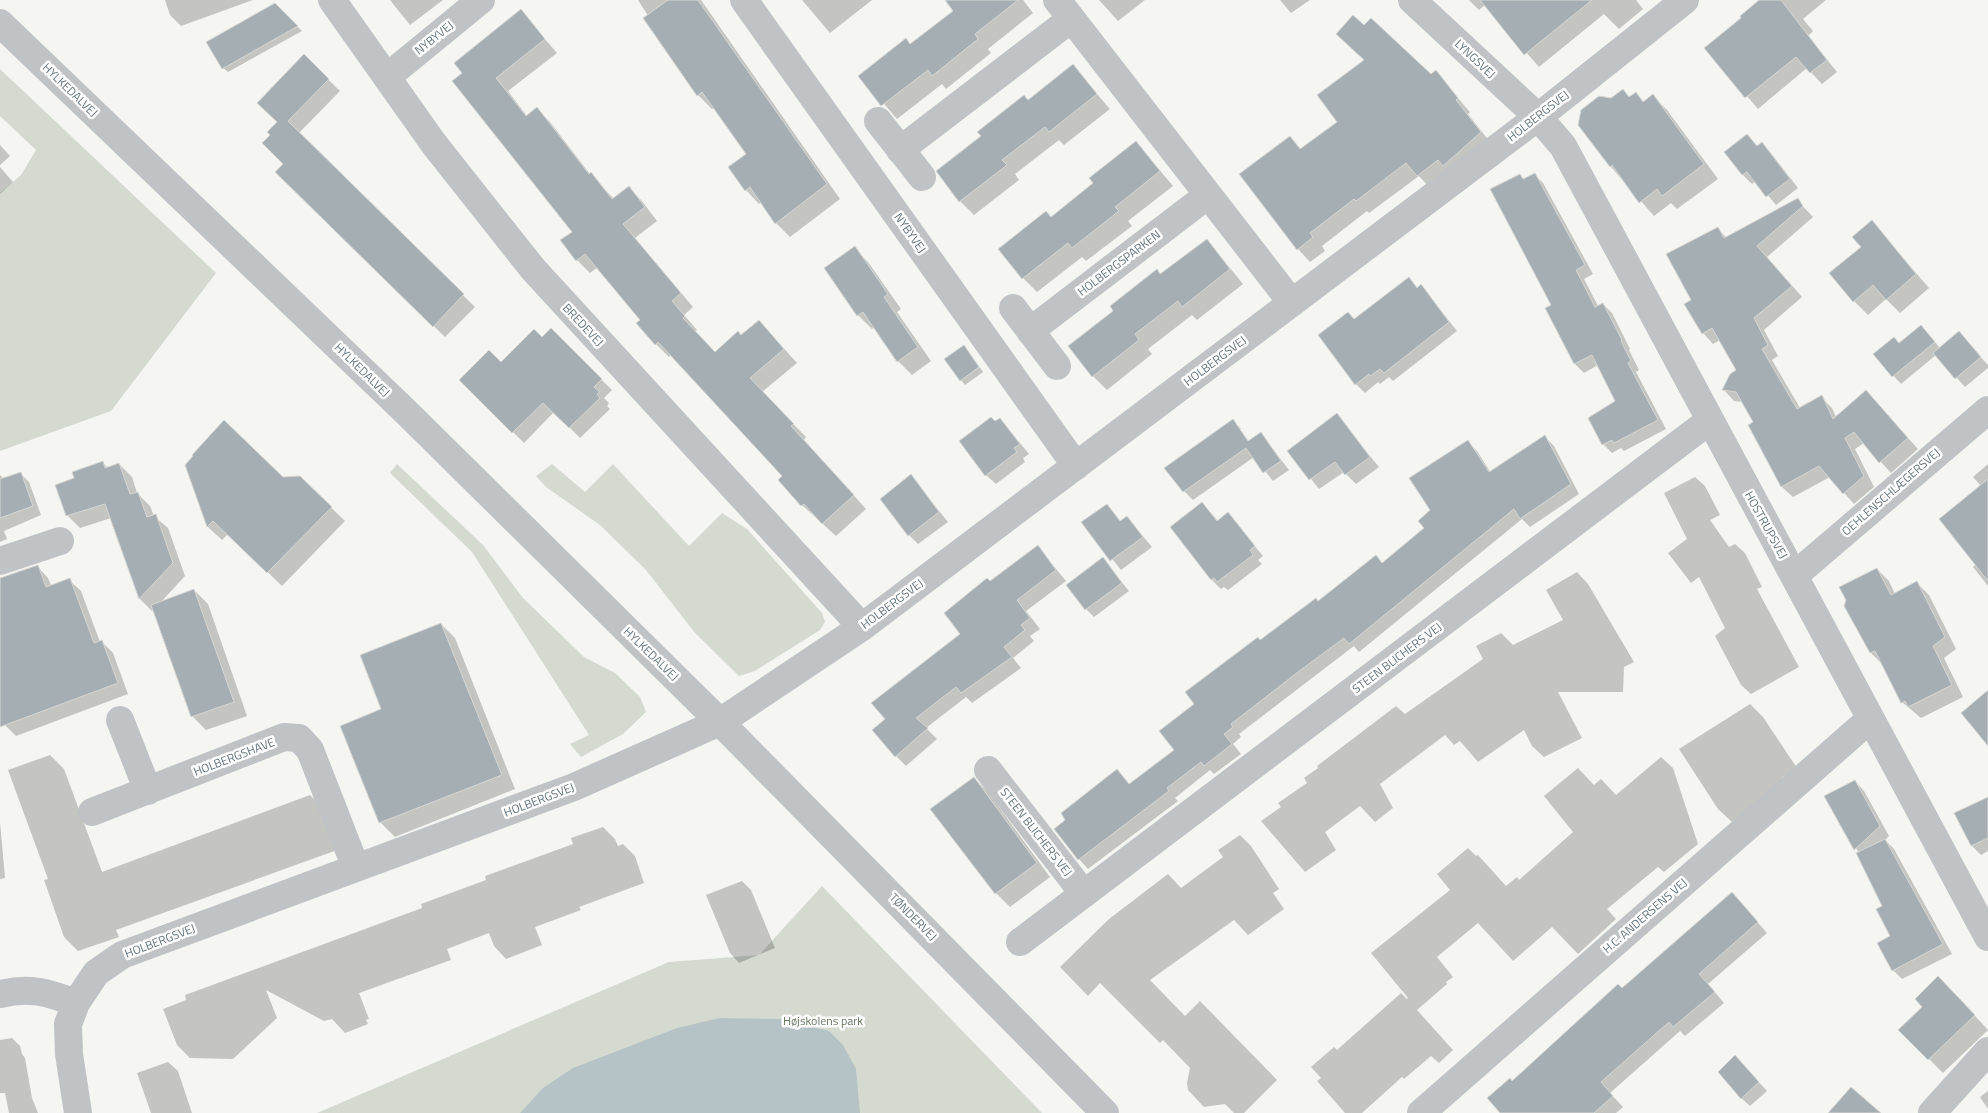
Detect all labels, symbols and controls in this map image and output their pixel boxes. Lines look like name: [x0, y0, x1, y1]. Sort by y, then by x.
street label: NYBYVEJ: [410, 16, 457, 59]
street label: LYNGSVEJ: [1451, 35, 1500, 83]
street label: HYLKEDALVEJ: [38, 58, 102, 121]
street label: HOLBERGSVEJ: [1503, 85, 1573, 146]
street label: NYBYVEJ: [890, 209, 931, 257]
street label: HOLBERGSPARKEN: [1073, 225, 1164, 300]
street label: BREDEVEJ: [558, 299, 608, 350]
street label: HOLBERGSVEJ: [1179, 331, 1250, 390]
street label: HYLKEDALVEJ: [330, 338, 394, 401]
street label: OEHLENSCHLÆGERSVEJ: [1837, 443, 1944, 540]
street label: HOSTRUPSVEJ: [1740, 488, 1793, 562]
street label: HOLBERGSVEJ: [856, 574, 927, 633]
street label: STEEN BLICHERS VEJ: [1348, 618, 1445, 698]
street label: HYLKEDALVEJ: [619, 622, 683, 685]
street label: HOLBERGSHAVE: [190, 732, 278, 781]
street label: HOLBERGSVEJ: [501, 777, 577, 822]
street label: STEEN BLICHERS VEJ: [996, 783, 1077, 880]
street label: H.C. ANDERSENS VEJ: [1598, 873, 1691, 958]
street label: TØNDERVEJ: [885, 888, 942, 945]
street label: HOLBERGSVEJ: [122, 918, 198, 963]
park label: Højskolens park: [783, 1011, 863, 1030]

